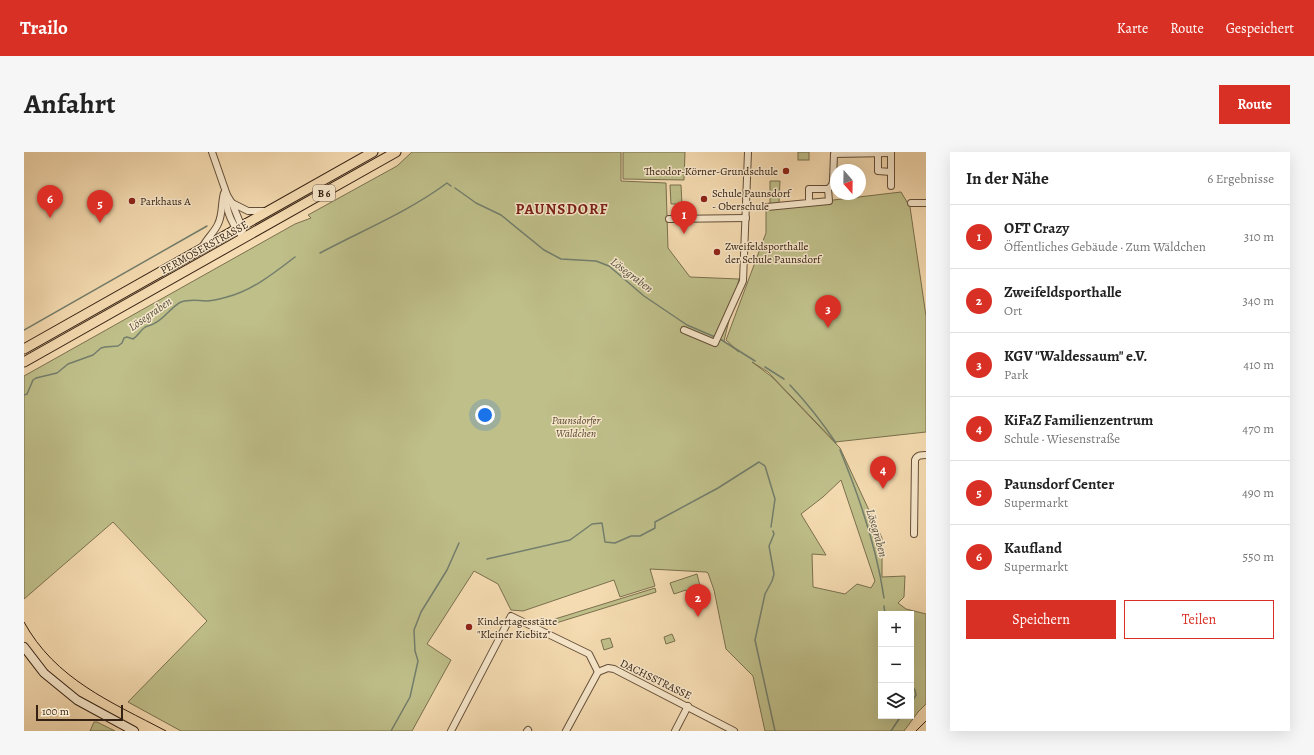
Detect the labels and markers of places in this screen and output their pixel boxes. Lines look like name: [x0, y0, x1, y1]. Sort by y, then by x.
place label: Theodor-Körner-Grundschule: [644, 164, 778, 179]
marker: Theodor-Körner-Grundschule: [781, 166, 791, 176]
pin: 6: [37, 185, 63, 218]
place label: Schule Paunsdorf - Oberschule: [712, 186, 792, 214]
pin: 5: [87, 190, 113, 223]
place label: Parkhaus A: [140, 194, 191, 209]
marker: Schule Paunsdorf - Oberschule: [699, 194, 709, 204]
marker: Parkhaus A: [127, 196, 137, 206]
pin: 1: [671, 201, 697, 234]
place label: Zweifeldsporthalle der Schule Paunsdorf: [725, 239, 822, 267]
marker: Zweifeldsporthalle der Schule Paunsdorf: [712, 247, 722, 257]
pin: 3: [815, 295, 841, 328]
pin: 4: [870, 456, 896, 489]
pin: 2: [685, 584, 711, 617]
place label: Kindertagesstätte "Kleiner Kiebitz": [477, 614, 557, 642]
marker: Kindertagesstätte "Kleiner Kiebitz": [464, 622, 474, 632]

